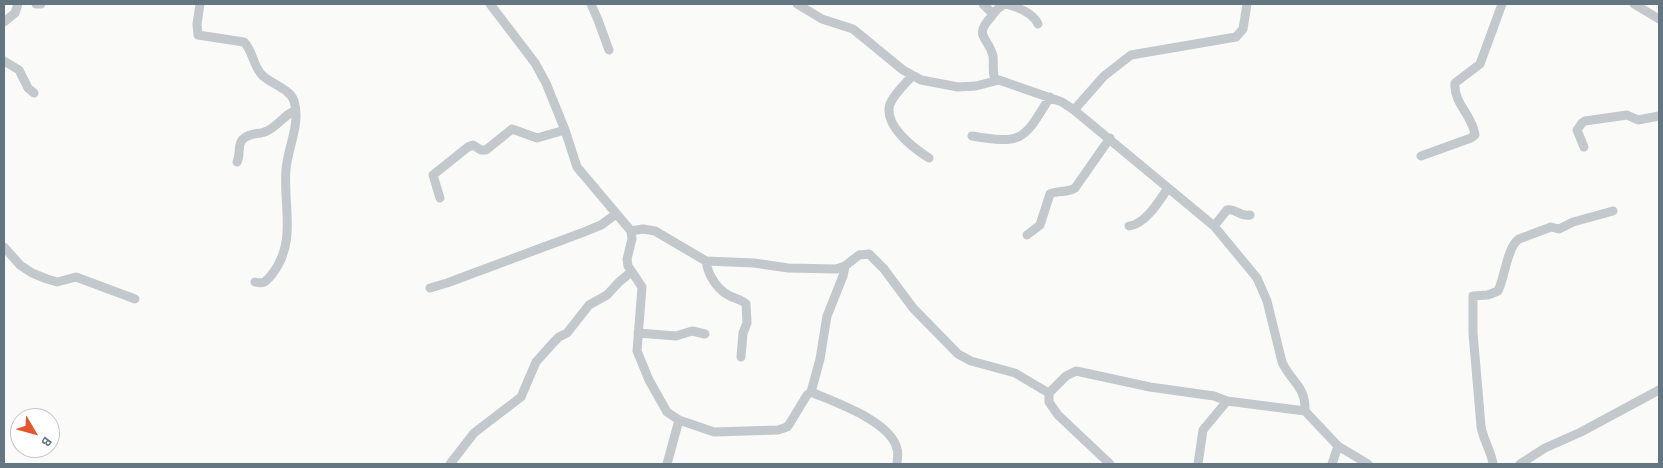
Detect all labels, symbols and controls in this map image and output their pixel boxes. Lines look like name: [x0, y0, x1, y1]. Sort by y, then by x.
north arrow: [10, 408, 60, 458]
text: B: [38, 434, 54, 449]

